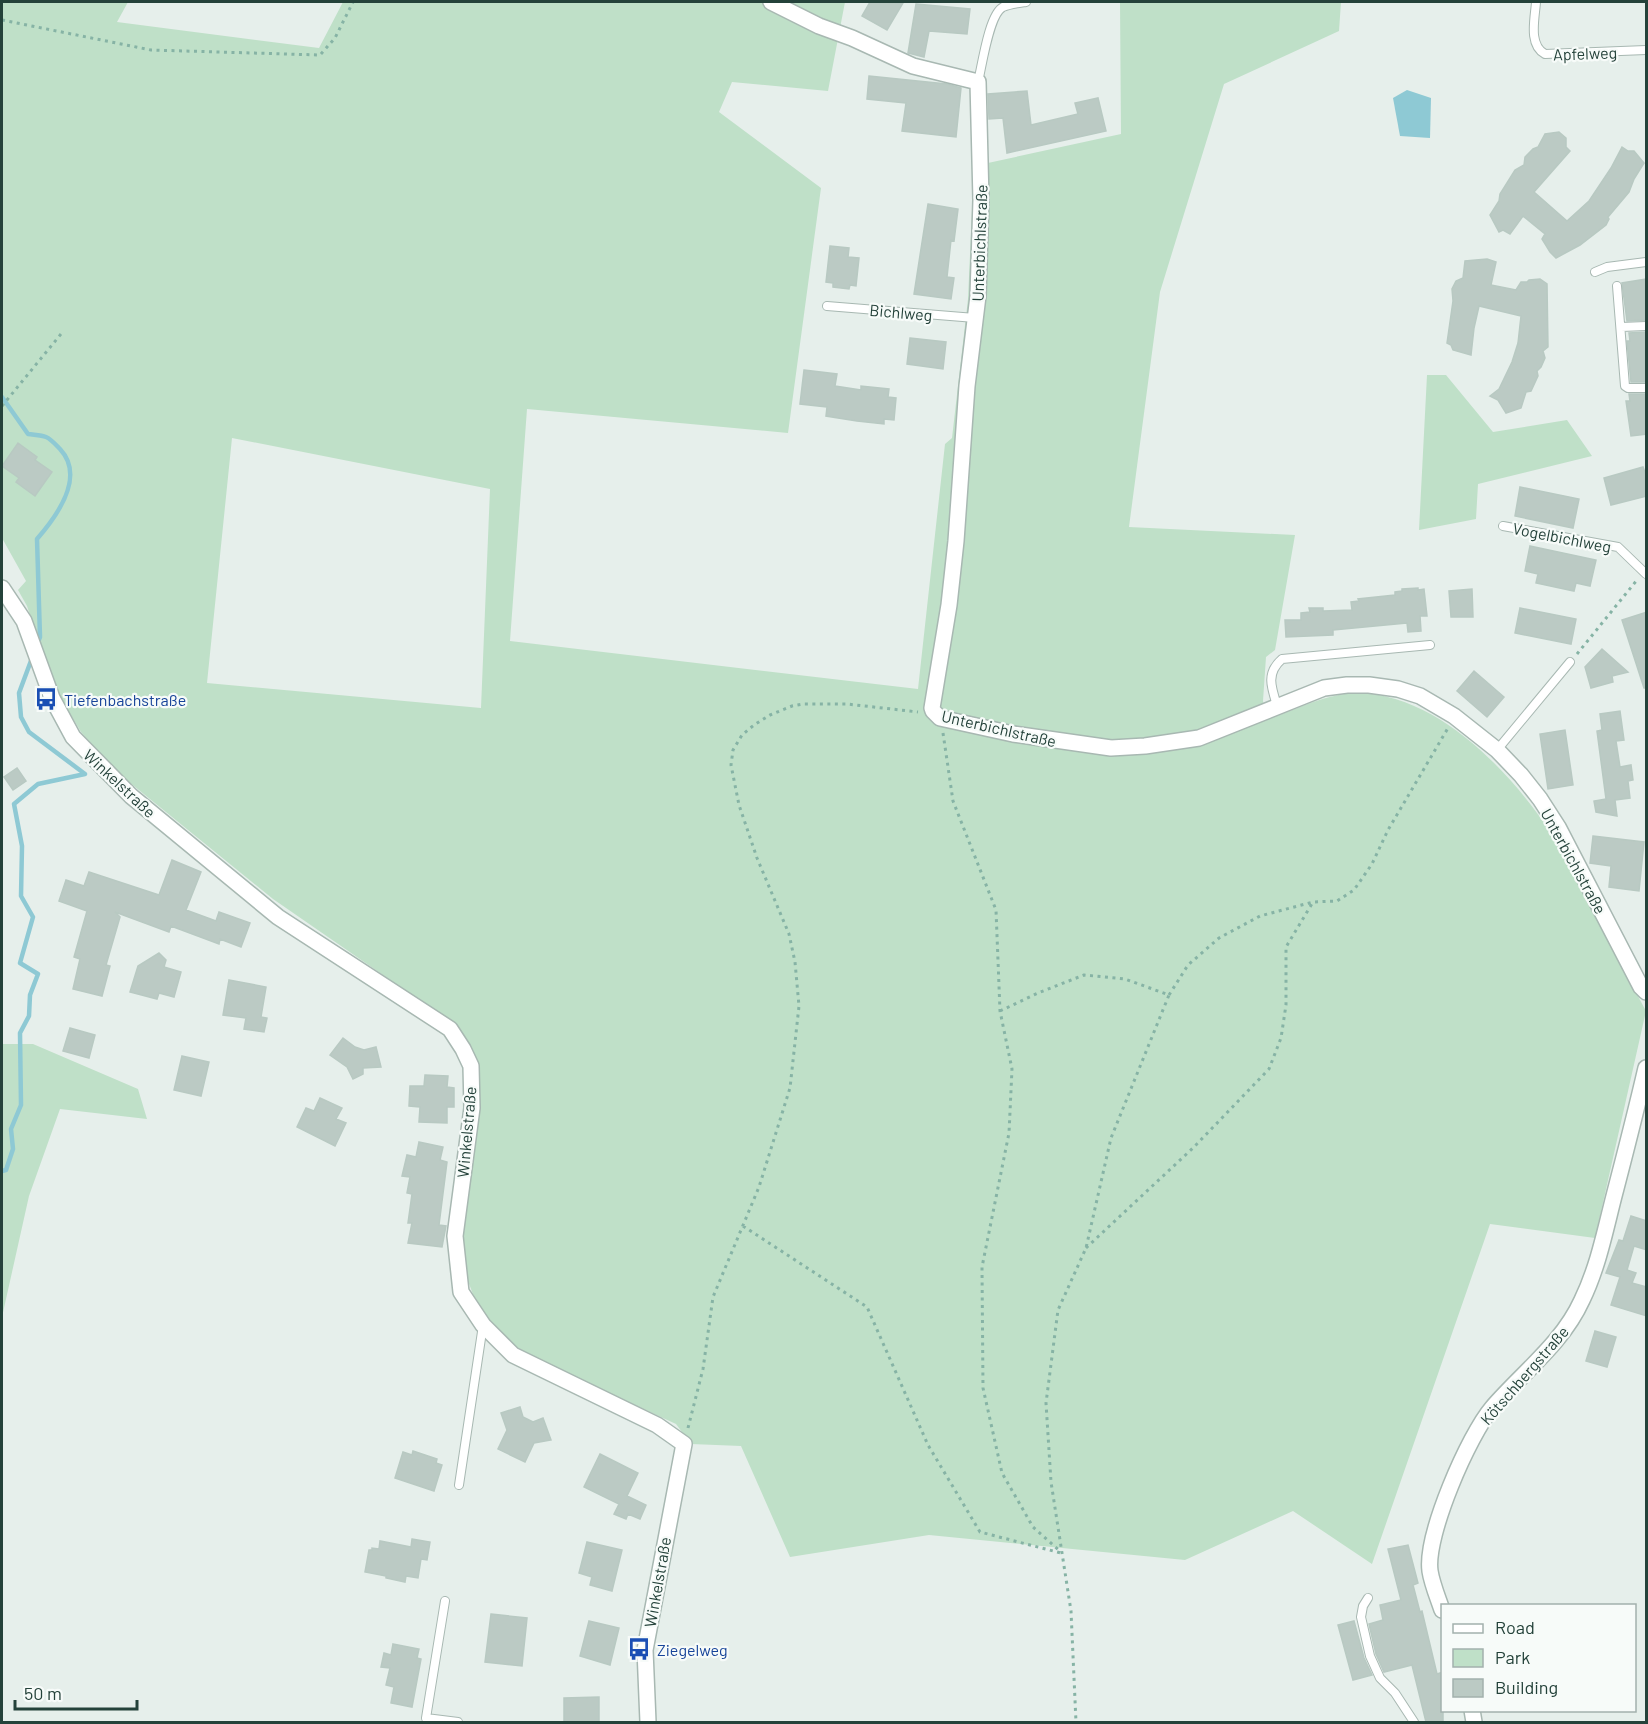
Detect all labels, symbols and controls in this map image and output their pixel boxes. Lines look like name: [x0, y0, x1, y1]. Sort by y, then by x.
street label: Apfelweg: [1553, 42, 1617, 64]
street label: Unterbichlstraße: [967, 184, 991, 302]
street label: Bichlweg: [869, 300, 933, 324]
street label: Vogelbichlweg: [1511, 518, 1613, 556]
bus stop icon: Tiefenbachstraße: [33, 686, 59, 712]
place label: Tiefenbachstraße: [64, 690, 186, 709]
street label: Unterbichlstraße: [940, 706, 1058, 750]
street label: Winkelstraße: [80, 745, 160, 821]
street label: Unterbichlstraße: [1537, 805, 1611, 917]
street label: Winkelstraße: [453, 1086, 479, 1178]
street label: Kötschbergstraße: [1476, 1322, 1572, 1428]
street label: Winkelstraße: [640, 1535, 674, 1629]
legend: [1441, 1604, 1636, 1712]
text: Road: [1495, 1616, 1535, 1638]
bus stop icon: Ziegelweg: [626, 1636, 652, 1662]
place label: Ziegelweg: [657, 1640, 728, 1659]
text: Park: [1495, 1646, 1530, 1668]
scale bar: [15, 1673, 136, 1711]
text: Building: [1495, 1676, 1558, 1698]
text: 50 m: [24, 1682, 62, 1704]

